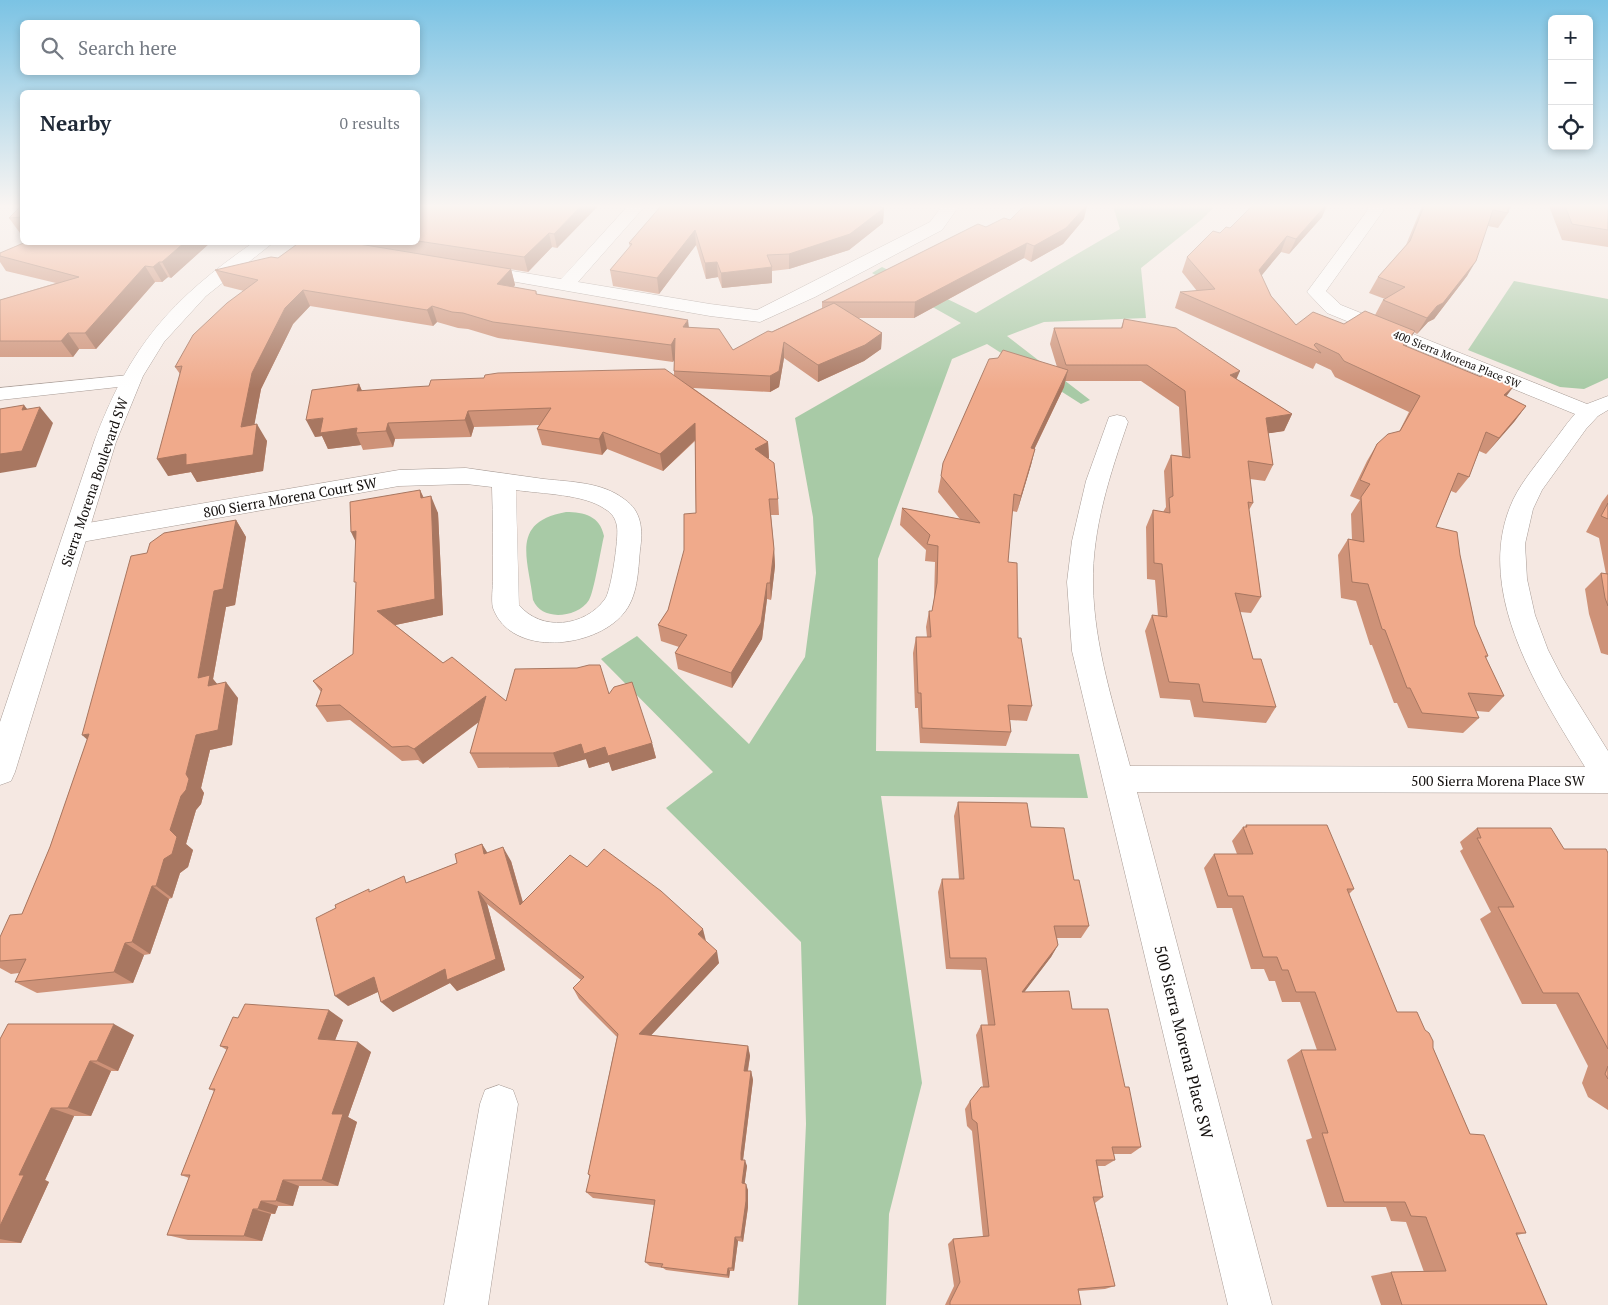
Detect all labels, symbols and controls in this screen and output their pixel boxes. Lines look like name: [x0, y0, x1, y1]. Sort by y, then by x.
map controls: [1548, 15, 1593, 150]
button: +: [1548, 15, 1593, 60]
search box: [20, 20, 420, 75]
icon: search: [38, 34, 66, 62]
text: Search here: [78, 35, 177, 60]
button: −: [1548, 60, 1593, 105]
button: locate: [1548, 105, 1593, 150]
text: Nearby: [40, 109, 111, 137]
text: 0 results: [340, 112, 400, 134]
street label: 400 Sierra Morena Place SW: [1391, 327, 1524, 391]
street label: Sierra Morena Boulevard SW: [56, 394, 132, 569]
street label: 800 Sierra Morena Court SW: [202, 472, 379, 522]
street label: 500 Sierra Morena Place SW: [1411, 771, 1586, 790]
street label: 500 Sierra Morena Place SW: [1149, 943, 1219, 1141]

